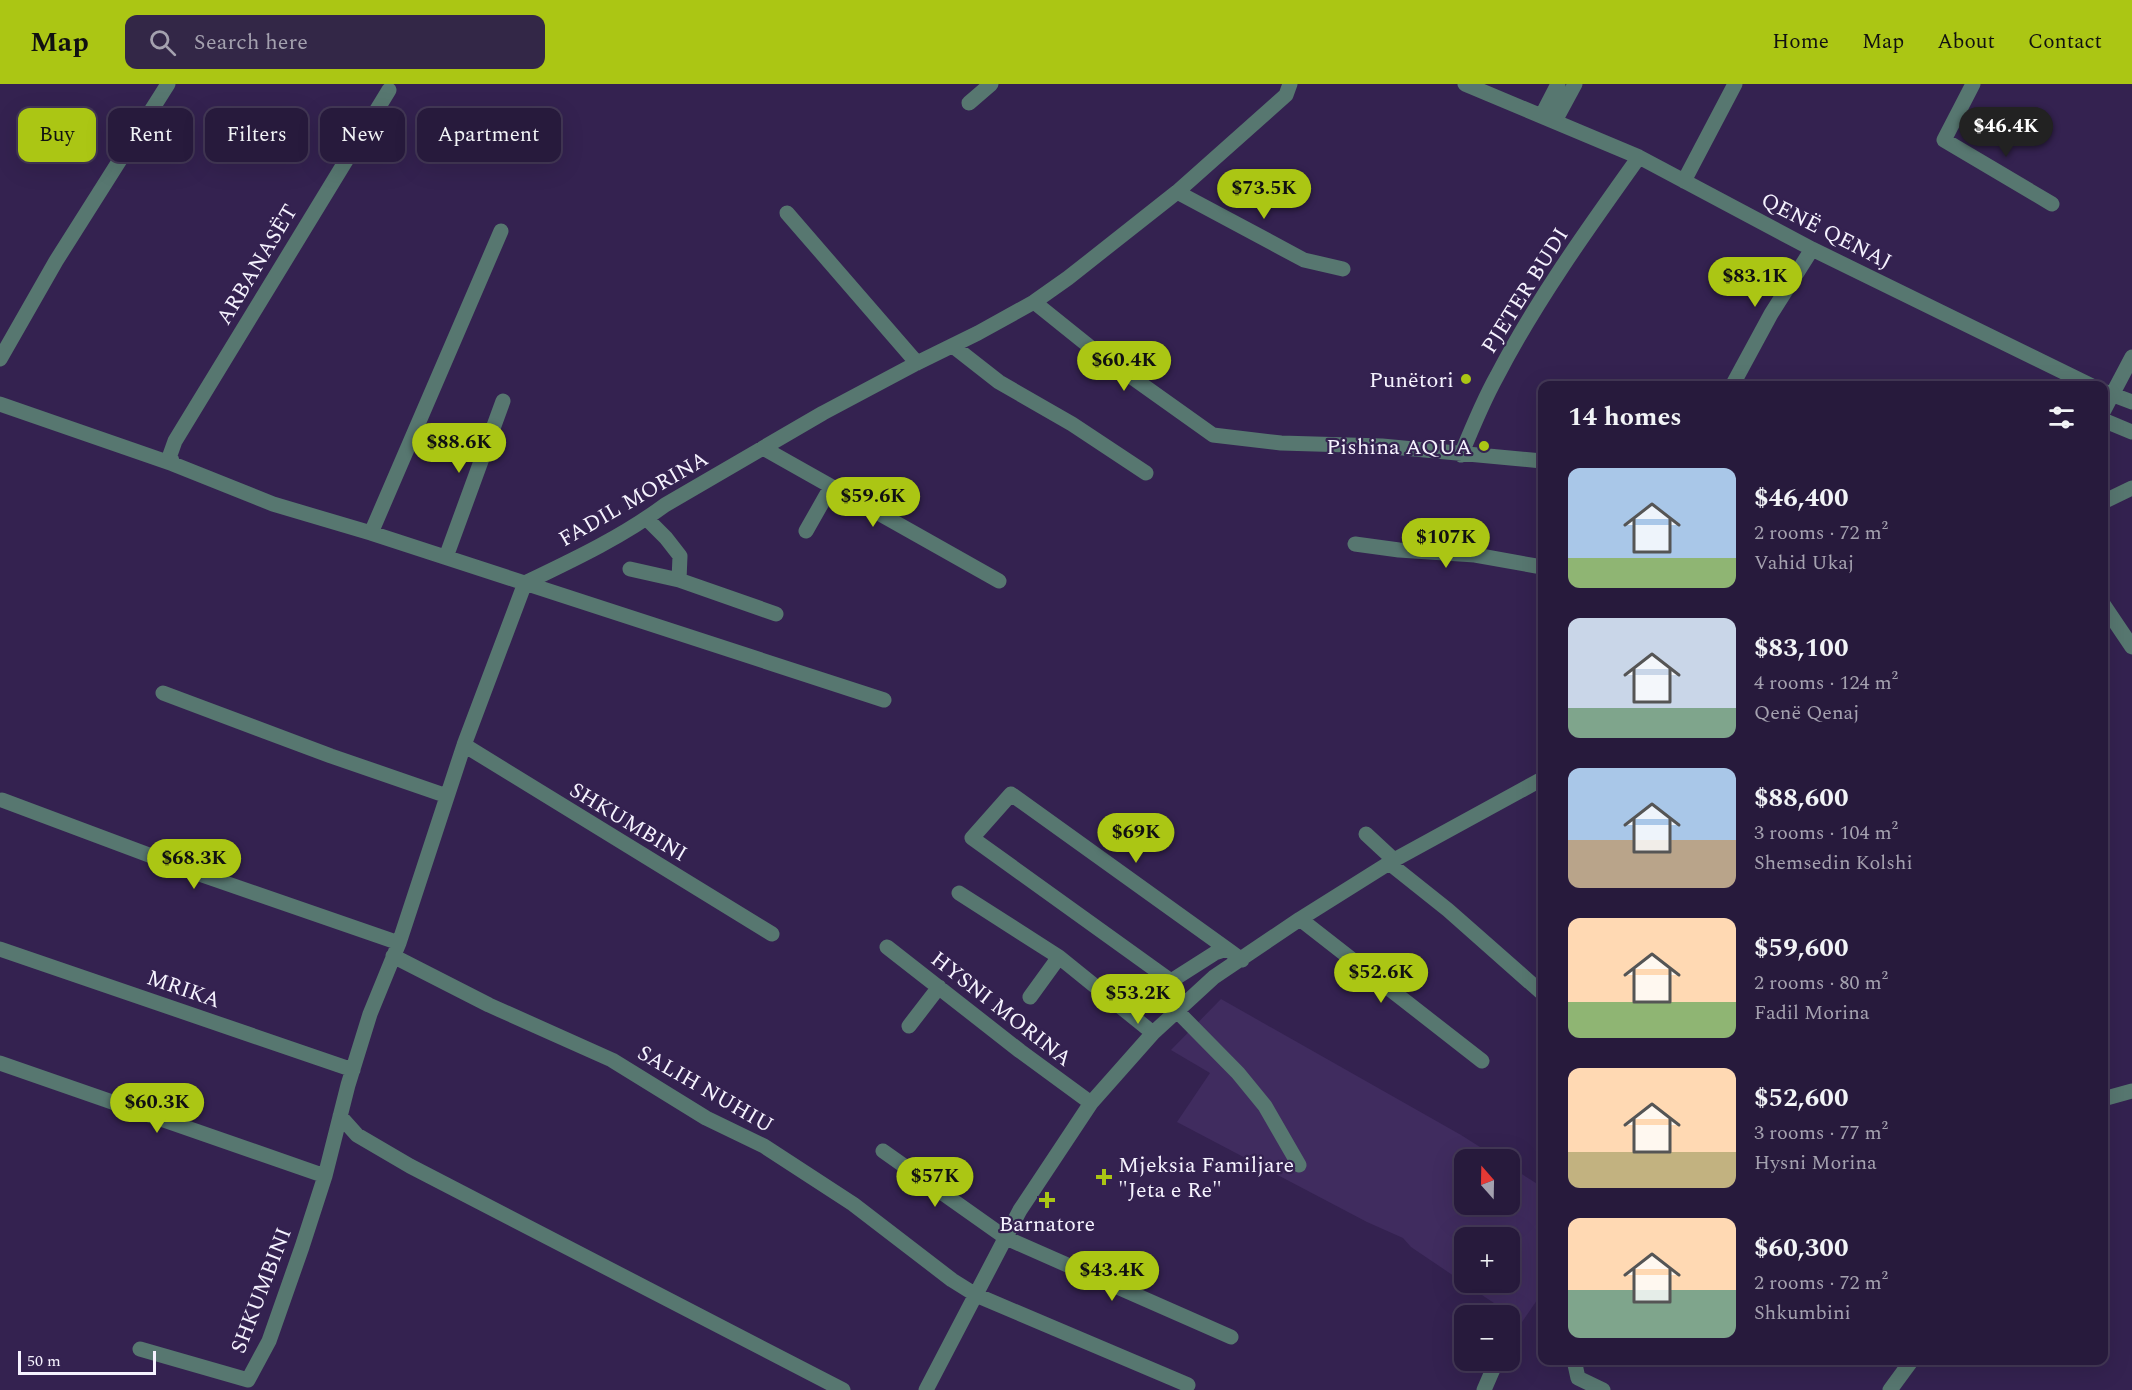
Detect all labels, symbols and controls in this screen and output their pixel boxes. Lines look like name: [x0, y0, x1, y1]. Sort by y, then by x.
search box: [125, 15, 545, 69]
text: Map: [30, 21, 89, 64]
icon: search: [146, 26, 179, 59]
text: Search here: [194, 26, 308, 59]
text: Home: [1772, 26, 1829, 58]
text: Map: [1862, 26, 1904, 58]
text: About: [1937, 26, 1995, 58]
text: Contact: [2028, 26, 2102, 58]
pin: $46.4K: [1957, 107, 2055, 158]
chip: Buy: [18, 108, 96, 162]
chip: Rent: [108, 108, 193, 162]
chip: Filters: [205, 108, 308, 162]
chip: New: [320, 108, 405, 162]
chip: Apartment: [417, 108, 561, 162]
text: $46.4K: [1973, 111, 2039, 141]
pin: $73.5K: [1215, 169, 1313, 220]
text: $73.5K: [1231, 173, 1297, 203]
street label: QENË QENAJ: [1755, 184, 1898, 279]
street label: ARBANASËT: [208, 198, 306, 331]
street label: PJETER BUDI: [1473, 221, 1577, 360]
pin: $83.1K: [1706, 257, 1804, 308]
text: $83.1K: [1722, 261, 1788, 291]
pin: $60.4K: [1075, 341, 1173, 392]
text: $60.4K: [1091, 345, 1157, 375]
place label: Punëtori: [1369, 364, 1454, 397]
marker: Punëtori: [1459, 372, 1473, 386]
text: 14 homes: [1568, 397, 1682, 437]
icon: filters: [2045, 401, 2078, 434]
pin: $88.6K: [410, 423, 508, 474]
text: $88.6K: [426, 427, 492, 457]
place label: Pishina AQUA: [1326, 431, 1472, 464]
marker: Pishina AQUA: [1477, 439, 1491, 453]
street label: FADIL MORINA: [553, 443, 715, 556]
pin: $59.6K: [824, 477, 922, 528]
text: $46,400: [1754, 478, 1848, 518]
text: $59.6K: [840, 481, 906, 511]
icon: home: [1616, 492, 1688, 564]
pin: $107K: [1404, 518, 1488, 569]
text: 2 rooms · 72 m²: [1754, 518, 1888, 548]
text: $107K: [1416, 522, 1476, 552]
text: Vahid Ukaj: [1754, 548, 1854, 578]
text: $83,100: [1754, 628, 1848, 668]
icon: home: [1616, 642, 1688, 714]
text: 4 rooms · 124 m²: [1754, 668, 1898, 698]
text: Qenë Qenaj: [1754, 698, 1860, 728]
street label: SHKUMBINI: [563, 774, 694, 871]
text: $88,600: [1754, 778, 1848, 818]
icon: home: [1616, 792, 1688, 864]
pin: $69K: [1100, 813, 1172, 864]
text: $69K: [1111, 817, 1161, 847]
text: 3 rooms · 104 m²: [1754, 818, 1898, 848]
pin: $68.3K: [145, 839, 243, 890]
text: $68.3K: [161, 843, 227, 873]
text: Shemsedin Kolshi: [1754, 848, 1913, 878]
text: $59,600: [1754, 928, 1848, 968]
icon: home: [1616, 942, 1688, 1014]
street label: HYSNI MORINA: [923, 943, 1079, 1075]
pin: $52.6K: [1332, 953, 1430, 1004]
text: $52.6K: [1348, 957, 1414, 987]
street label: MRIKA: [142, 961, 225, 1017]
text: 2 rooms · 80 m²: [1754, 968, 1888, 998]
pin: $53.2K: [1089, 974, 1187, 1025]
text: $53.2K: [1105, 978, 1171, 1008]
text: Fadil Morina: [1754, 998, 1869, 1028]
street label: SALIH NUHIU: [631, 1037, 780, 1142]
text: $52,600: [1754, 1078, 1848, 1118]
pin: $60.3K: [108, 1083, 206, 1134]
text: $60.3K: [124, 1087, 190, 1117]
icon: home: [1616, 1092, 1688, 1164]
text: 3 rooms · 77 m²: [1754, 1118, 1888, 1148]
text: Hysni Morina: [1754, 1148, 1877, 1178]
place label: Mjeksia Familjare "Jeta e Re": [1118, 1149, 1294, 1207]
north arrow: [1454, 1149, 1520, 1215]
map controls: [1454, 1149, 1520, 1371]
pin: $57K: [899, 1157, 971, 1208]
text: $57K: [910, 1161, 960, 1191]
marker: Mjeksia Familjare "Jeta e Re": [1095, 1168, 1113, 1186]
marker: Barnatore: [1040, 1193, 1054, 1207]
place label: Barnatore: [999, 1208, 1095, 1241]
street label: SHKUMBINI: [222, 1223, 301, 1358]
button: +: [1454, 1227, 1520, 1293]
text: $60,300: [1754, 1228, 1848, 1268]
icon: home: [1616, 1242, 1688, 1314]
pin: $43.4K: [1063, 1251, 1161, 1302]
text: $43.4K: [1079, 1255, 1145, 1285]
text: 2 rooms · 72 m²: [1754, 1268, 1888, 1298]
text: Shkumbini: [1754, 1298, 1851, 1328]
button: −: [1454, 1305, 1520, 1371]
scale bar: [18, 1348, 156, 1376]
text: 50 m: [27, 1349, 61, 1373]

